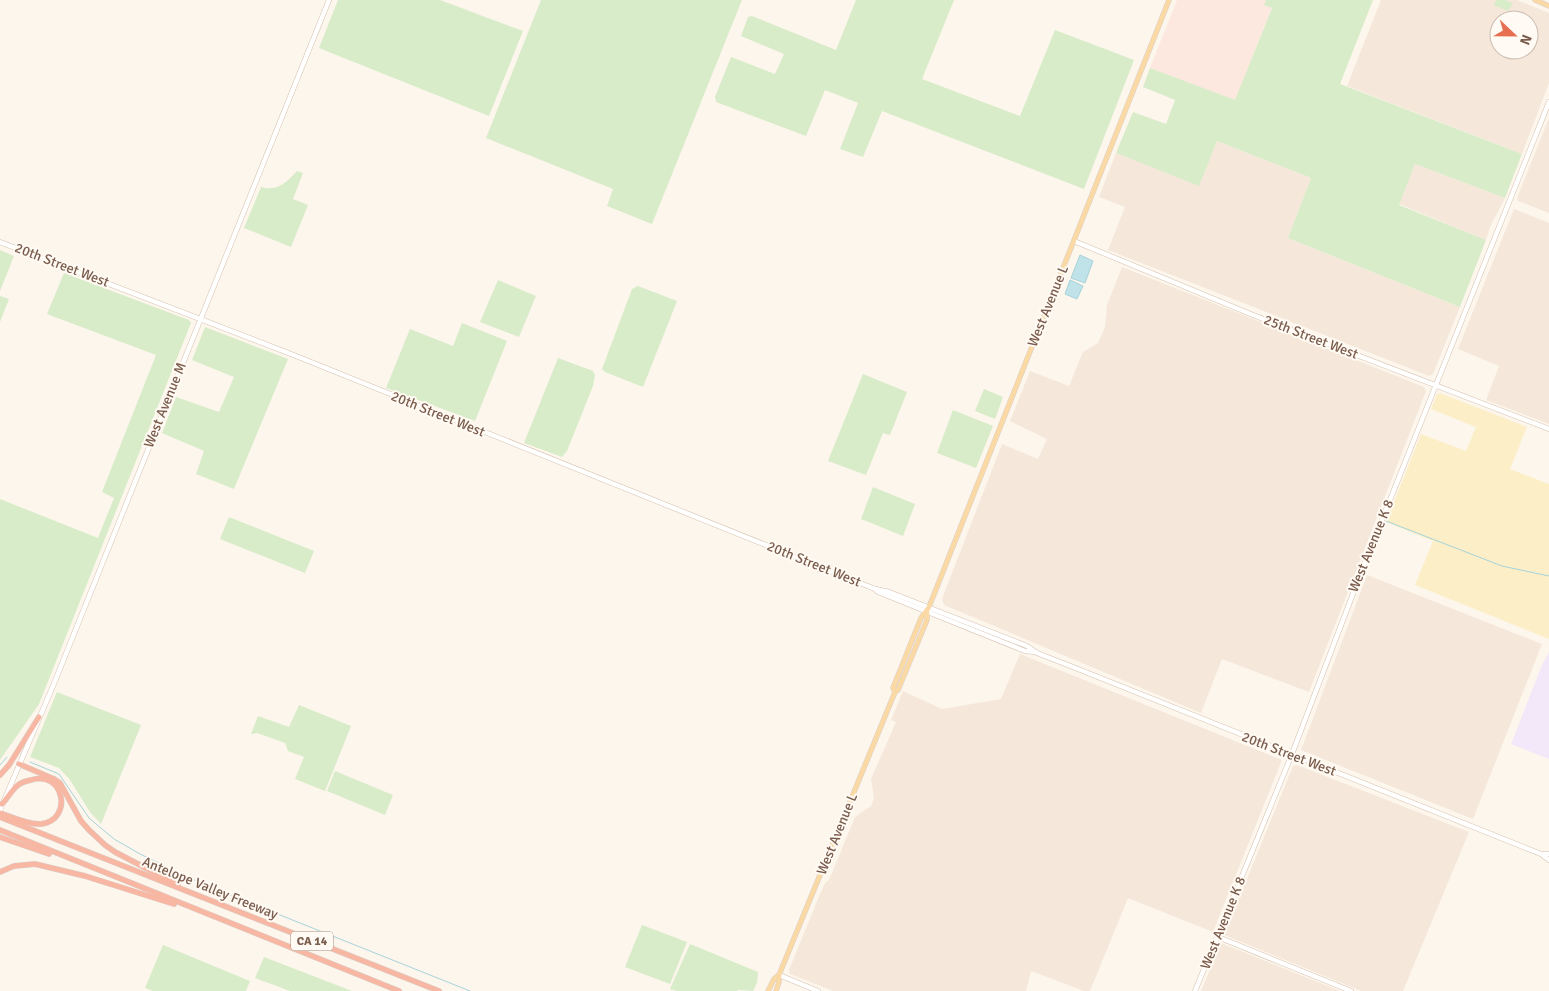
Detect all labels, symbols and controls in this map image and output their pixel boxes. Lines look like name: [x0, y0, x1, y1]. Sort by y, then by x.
north arrow: [1489, 10, 1539, 60]
text: N: [1516, 32, 1535, 47]
street label: 20th Street West: [12, 239, 112, 291]
street label: West Avenue L: [1024, 263, 1072, 349]
street label: 25th Street West: [1261, 311, 1361, 363]
street label: West Avenue M: [140, 360, 190, 450]
street label: 20th Street West: [389, 387, 487, 441]
street label: West Avenue K 8: [1345, 497, 1397, 595]
street label: 20th Street West: [765, 537, 863, 591]
street label: 20th Street West: [1239, 728, 1339, 780]
street label: West Avenue L: [813, 791, 861, 877]
street label: Antelope Valley Freeway: [140, 853, 281, 923]
street label: West Avenue K 8: [1197, 874, 1249, 972]
road number: CA 14: [291, 931, 333, 950]

